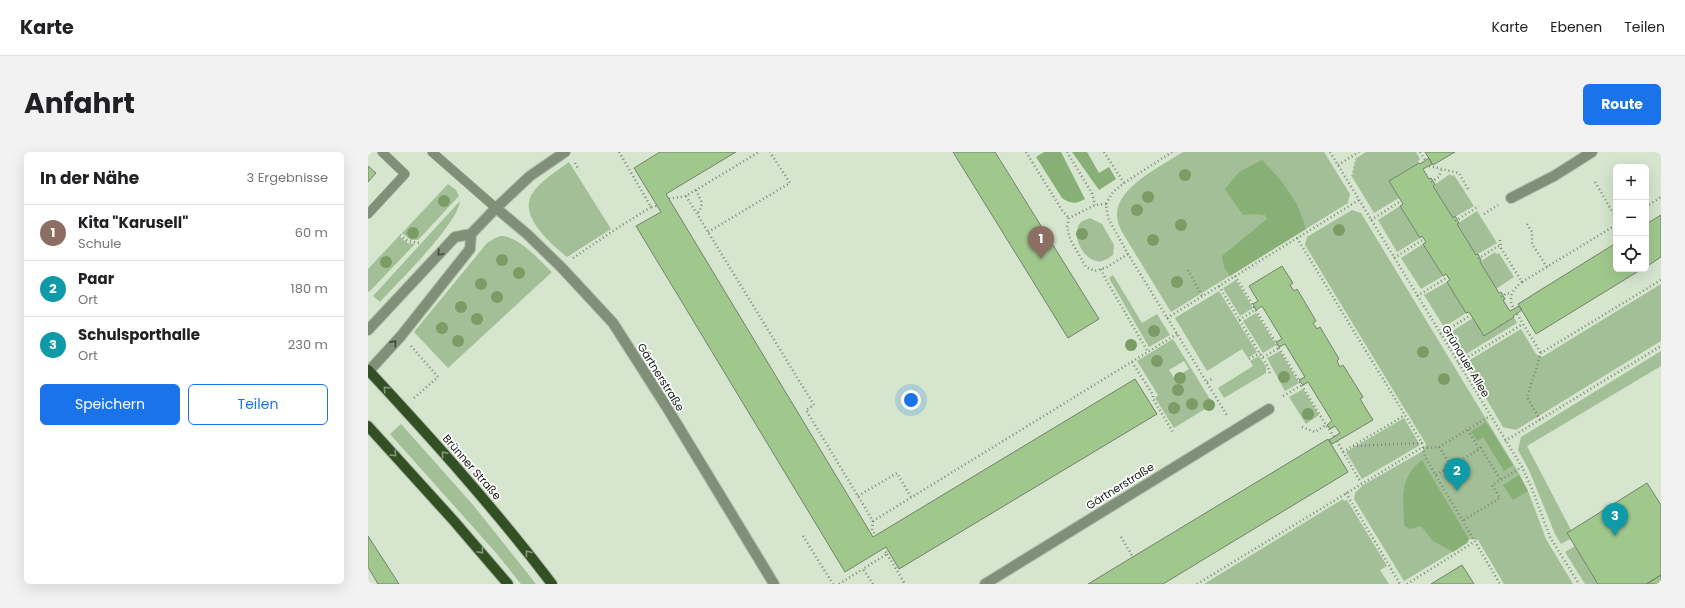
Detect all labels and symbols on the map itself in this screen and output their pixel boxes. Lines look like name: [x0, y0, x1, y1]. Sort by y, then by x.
pin: 1: [1028, 226, 1054, 259]
one-way arrow: [437, 248, 444, 256]
street label: Grünauer Allee: [1438, 322, 1494, 400]
one-way arrow: [389, 340, 397, 348]
street label: Gärtnerstraße: [634, 340, 688, 414]
one-way arrow: [383, 386, 391, 394]
your location: [901, 390, 921, 410]
street label: Brünner Straße: [439, 431, 505, 503]
one-way arrow: [390, 449, 397, 457]
one-way arrow: [442, 451, 449, 458]
pin: 2: [1444, 458, 1470, 491]
street label: Gärtnerstraße: [1083, 459, 1157, 513]
pin: 3: [1602, 503, 1628, 536]
one-way arrow: [476, 547, 483, 554]
one-way arrow: [525, 550, 533, 557]

